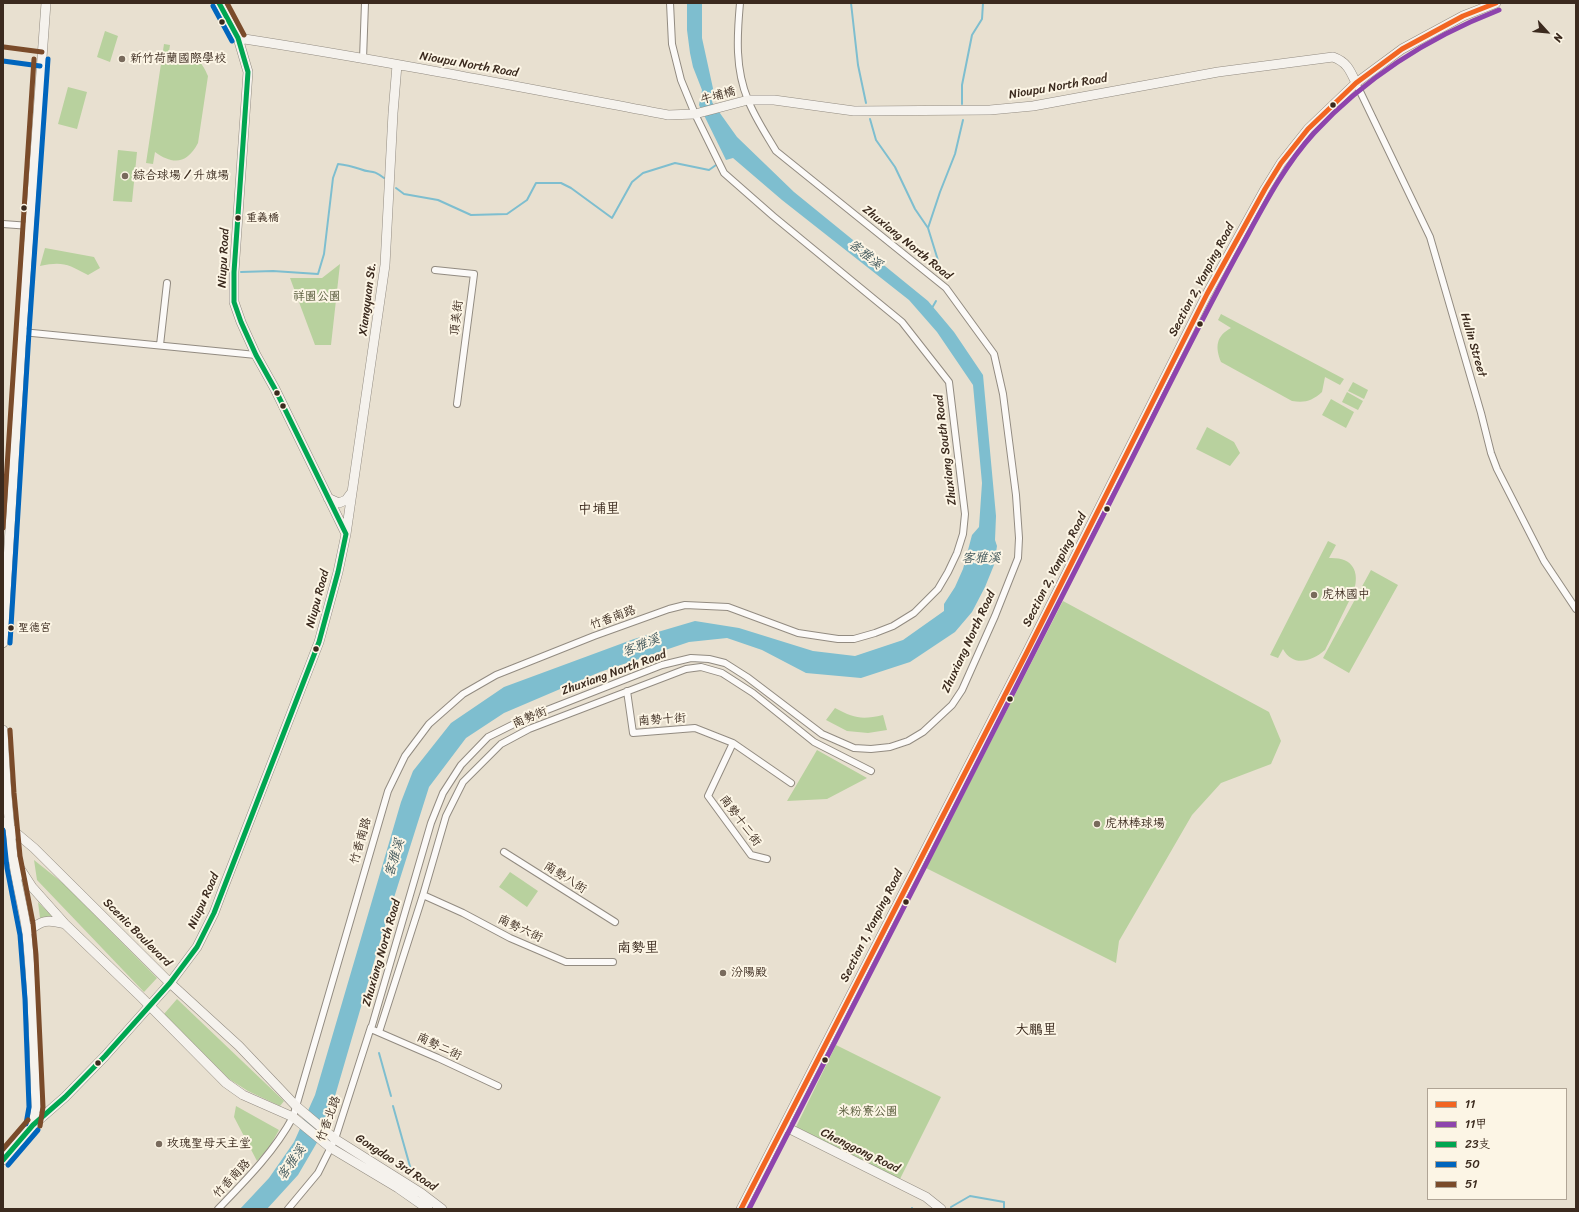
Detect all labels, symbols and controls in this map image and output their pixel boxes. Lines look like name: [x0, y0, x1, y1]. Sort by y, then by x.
north arrow: [1527, 12, 1567, 52]
unlabelled marker: [217, 17, 227, 27]
text: N: [1548, 30, 1568, 45]
street label: Nioupu North Road: [419, 49, 519, 81]
place label: 新竹荷蘭國際學校: [130, 52, 226, 66]
marker: 新竹荷蘭國際學校: [117, 54, 127, 64]
street label: Nioupu North Road: [1008, 71, 1108, 103]
street label: 牛埔橋: [699, 84, 737, 108]
unlabelled marker: [1328, 100, 1338, 110]
place label: 綜合球場 / 升旗場: [133, 169, 229, 183]
marker: 綜合球場 / 升旗場: [120, 171, 130, 181]
unlabelled marker: [19, 203, 29, 213]
street label: Zhuxiang North Road: [859, 203, 955, 283]
place label: 重義橋: [246, 211, 279, 225]
marker: 重義橋: [233, 213, 243, 223]
street label: Section 2, Yanping Road: [1166, 221, 1238, 339]
street label: Niupu Road: [215, 228, 233, 288]
water label: 客雅溪: [845, 237, 885, 273]
street label: Xiangyuan St.: [356, 262, 380, 336]
park label: 祥園公園: [293, 290, 341, 304]
street label: 頂美街: [448, 299, 466, 337]
street label: Hulin Street: [1457, 311, 1489, 379]
unlabelled marker: [1195, 319, 1205, 329]
unlabelled marker: [272, 388, 282, 398]
street label: Zhuxiang South Road: [932, 394, 960, 506]
unlabelled marker: [278, 401, 288, 411]
district label: 中埔里: [578, 501, 620, 517]
unlabelled marker: [1102, 504, 1112, 514]
street label: Section 2, Yanping Road: [1020, 511, 1090, 629]
water label: 客雅溪: [962, 551, 1000, 567]
street label: Niupu Road: [303, 568, 333, 630]
place label: 虎林國中: [1322, 588, 1370, 602]
street label: Zhuxiang North Road: [939, 589, 999, 695]
marker: 虎林國中: [1309, 590, 1319, 600]
street label: 竹香南路: [588, 603, 638, 633]
place label: 聖德宮: [18, 621, 51, 635]
marker: 聖德宮: [6, 623, 16, 633]
water label: 客雅溪: [620, 631, 662, 661]
unlabelled marker: [311, 644, 321, 654]
street label: Zhuxiang North Road: [560, 647, 668, 699]
unlabelled marker: [1005, 694, 1015, 704]
street label: 南勢街: [511, 704, 549, 732]
street label: 南勢十街: [638, 711, 686, 729]
street label: 南勢十二街: [716, 793, 764, 849]
street label: 竹香南路: [347, 816, 375, 866]
place label: 虎林棒球場: [1105, 817, 1165, 831]
marker: 虎林棒球場: [1092, 819, 1102, 829]
water label: 客雅溪: [382, 837, 408, 879]
street label: 南勢八街: [541, 859, 589, 897]
street label: Section 1, Yanping Road: [837, 867, 907, 985]
street label: Niupu Road: [185, 871, 223, 931]
street label: Scenic Boulevard: [100, 896, 174, 970]
unlabelled marker: [901, 897, 911, 907]
street label: Zhuxiang North Road: [360, 898, 404, 1008]
street label: 南勢六街: [495, 912, 545, 946]
district label: 南勢里: [617, 940, 659, 956]
place label: 汾陽殿: [731, 966, 767, 980]
marker: 汾陽殿: [718, 968, 728, 978]
district label: 大鵬里: [1015, 1022, 1057, 1038]
street label: 南勢二街: [414, 1030, 464, 1064]
unlabelled marker: [820, 1055, 830, 1065]
unlabelled marker: [93, 1058, 103, 1068]
legend: [1427, 1088, 1567, 1200]
text: 11: [1465, 1093, 1475, 1115]
street label: 竹香北路: [314, 1094, 344, 1144]
park label: 米粉寮公園: [838, 1105, 898, 1119]
text: 11甲: [1465, 1113, 1487, 1135]
street label: Chenggong Road: [818, 1126, 902, 1176]
street label: Gongdao 3rd Road: [353, 1131, 439, 1195]
text: 23支: [1465, 1133, 1491, 1155]
place label: 玫瑰聖母天主堂: [167, 1137, 251, 1151]
marker: 玫瑰聖母天主堂: [154, 1139, 164, 1149]
water label: 客雅溪: [274, 1143, 310, 1183]
text: 50: [1465, 1153, 1480, 1175]
street label: 竹香南路: [210, 1157, 254, 1201]
text: 51: [1465, 1173, 1477, 1195]

